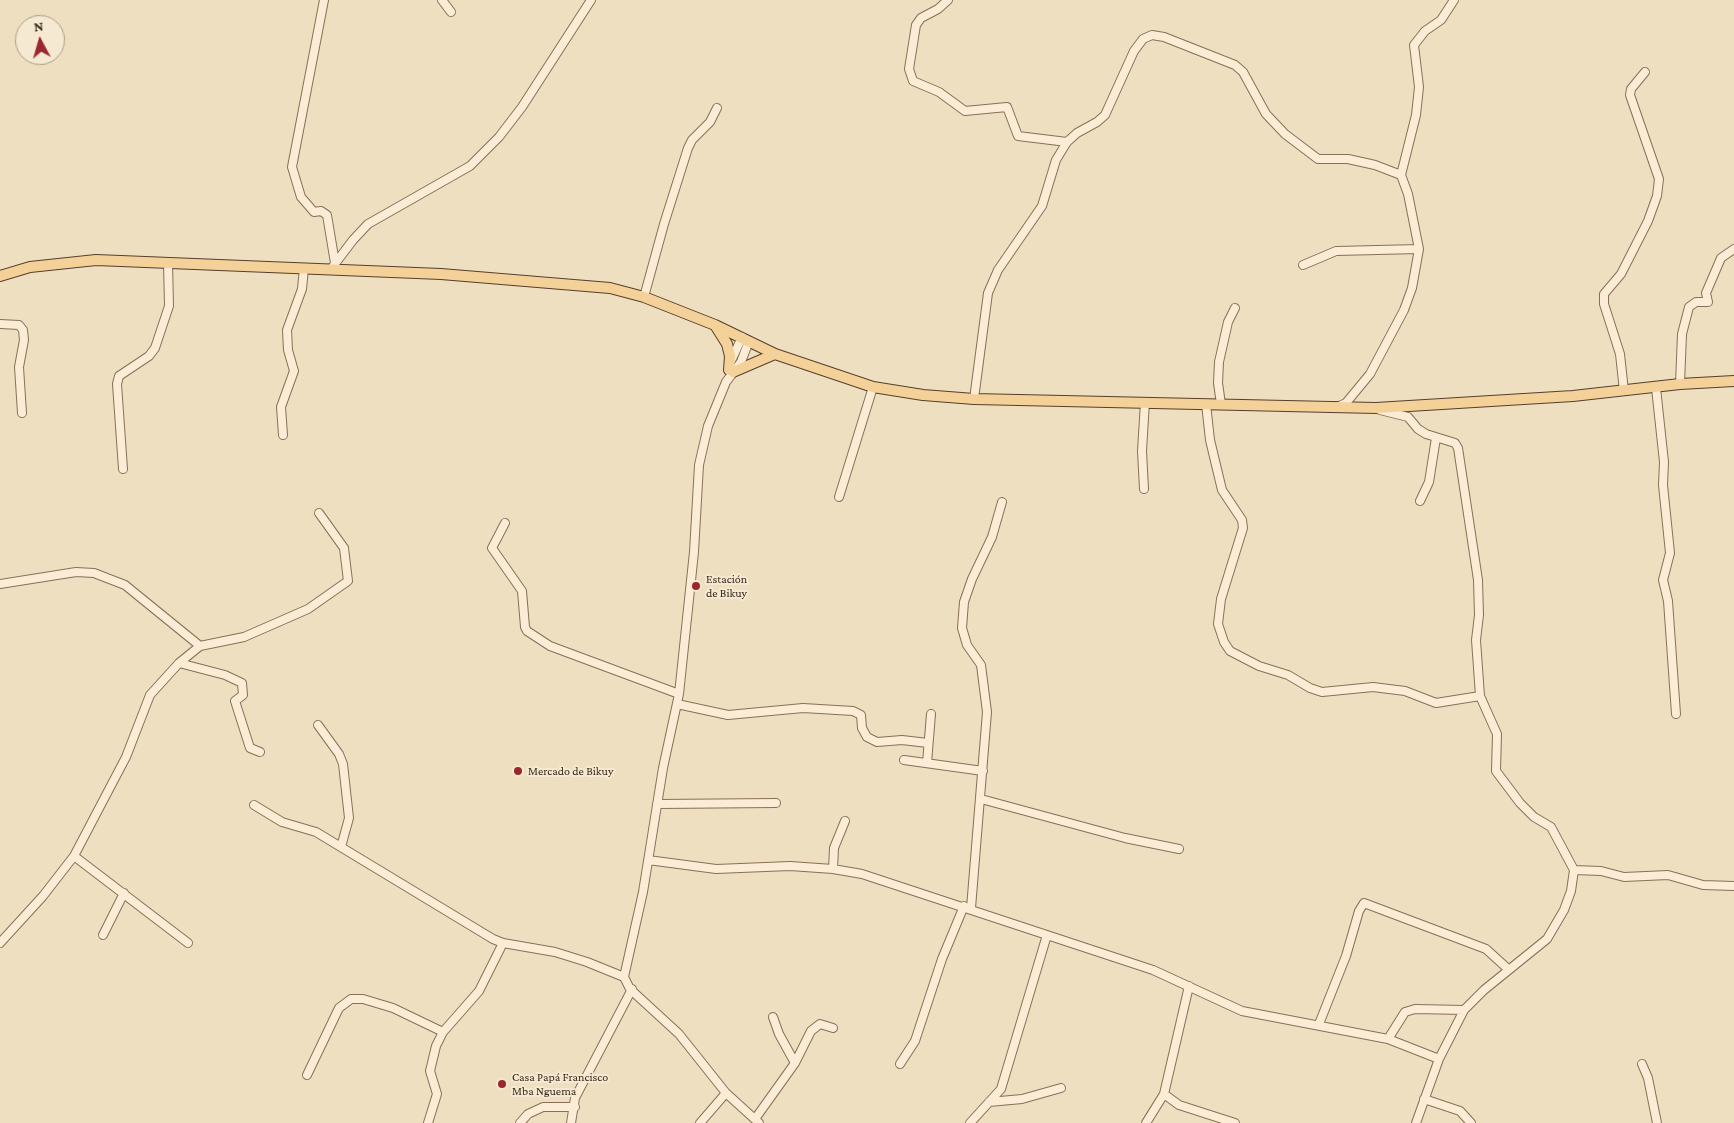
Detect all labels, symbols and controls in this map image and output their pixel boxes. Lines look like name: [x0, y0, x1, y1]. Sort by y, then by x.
north arrow: [15, 15, 65, 65]
text: N: [33, 18, 44, 35]
place label: Estación de Bikuy: [706, 572, 747, 600]
marker: Estación de Bikuy: [690, 580, 702, 592]
place label: Mercado de Bikuy: [528, 764, 613, 778]
marker: Mercado de Bikuy: [512, 765, 524, 777]
place label: Casa Papá Francisco Mba Nguema: [512, 1070, 608, 1098]
marker: Casa Papá Francisco Mba Nguema: [496, 1078, 508, 1090]

